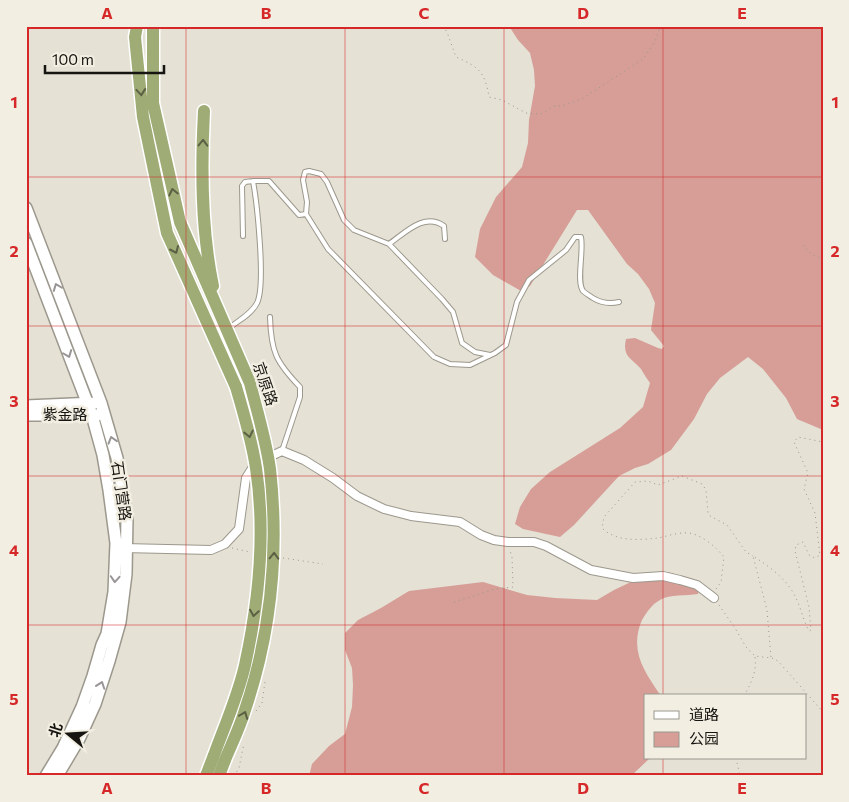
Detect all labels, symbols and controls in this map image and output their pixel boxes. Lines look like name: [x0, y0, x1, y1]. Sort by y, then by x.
text: A: [101, 3, 113, 22]
text: B: [261, 3, 272, 22]
text: C: [419, 3, 430, 22]
text: D: [577, 3, 589, 22]
text: E: [737, 3, 747, 22]
scale bar: [45, 42, 164, 74]
text: 100 m: [52, 50, 94, 68]
one-way arrow: [135, 88, 146, 96]
text: 1: [10, 92, 18, 111]
text: 1: [831, 92, 839, 111]
one-way arrow: [198, 138, 208, 146]
one-way arrow: [168, 188, 179, 197]
text: 2: [9, 241, 19, 260]
text: 2: [830, 241, 840, 260]
one-way arrow: [168, 245, 179, 254]
one-way arrow: [53, 283, 63, 292]
one-way arrow: [62, 349, 73, 358]
street label: 京原路: [250, 359, 282, 408]
text: 3: [9, 391, 19, 410]
text: 3: [830, 391, 840, 410]
street label: 紫金路: [42, 405, 88, 423]
one-way arrow: [243, 430, 254, 438]
one-way arrow: [107, 436, 117, 444]
street label: 石门营路: [109, 460, 135, 522]
text: 4: [9, 540, 19, 559]
text: 4: [830, 540, 840, 559]
one-way arrow: [268, 551, 279, 559]
one-way arrow: [109, 576, 120, 584]
one-way arrow: [250, 608, 260, 617]
one-way arrow: [96, 681, 106, 690]
text: 5: [9, 689, 19, 708]
text: 5: [830, 689, 840, 708]
legend: [644, 694, 806, 760]
text: 道路: [689, 705, 719, 723]
north arrow: [42, 710, 92, 760]
one-way arrow: [238, 711, 248, 719]
text: 北: [45, 721, 65, 739]
text: 公园: [689, 729, 719, 747]
text: A: [101, 778, 113, 797]
text: B: [261, 778, 272, 797]
text: C: [419, 778, 430, 797]
text: D: [577, 778, 589, 797]
text: E: [737, 778, 747, 797]

